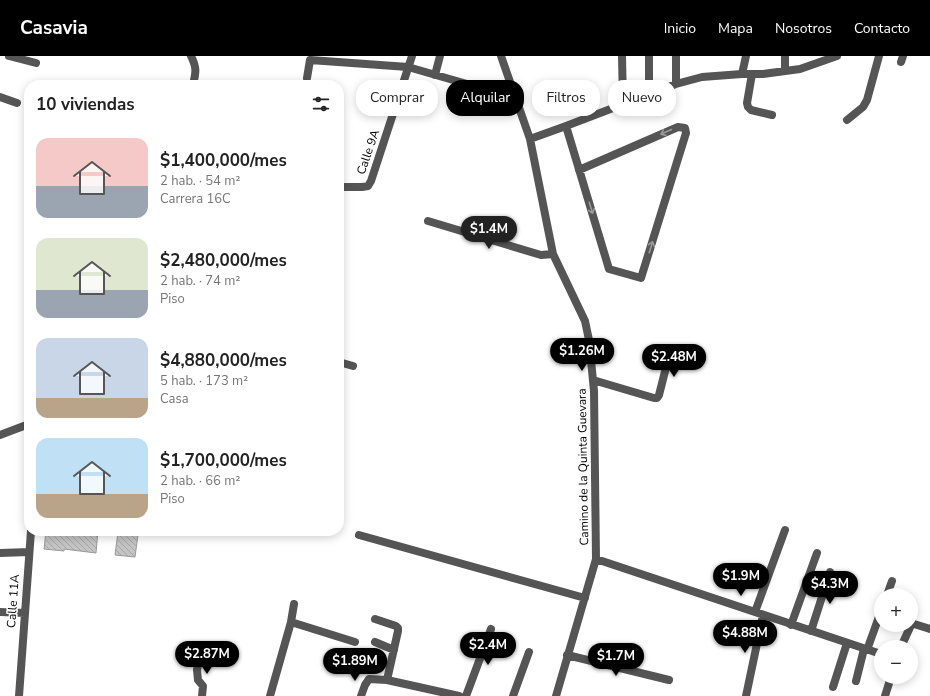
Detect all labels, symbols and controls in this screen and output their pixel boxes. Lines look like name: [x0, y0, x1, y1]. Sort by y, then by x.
text: Casavia: [20, 15, 88, 41]
text: Inicio: [664, 19, 696, 38]
text: Mapa: [718, 19, 753, 38]
text: Nosotros: [775, 19, 832, 38]
text: Contacto: [854, 19, 910, 38]
chip: Comprar: [356, 80, 438, 116]
chip: Alquilar: [446, 80, 524, 116]
chip: Filtros: [532, 80, 600, 116]
chip: Nuevo: [608, 80, 676, 116]
text: 10 viviendas: [36, 93, 135, 116]
icon: filters: [310, 93, 332, 115]
street label: Calle 9A: [353, 127, 383, 177]
one-way arrow: [660, 129, 672, 136]
text: $1,400,000/mes: [160, 149, 287, 172]
icon: home: [68, 154, 116, 202]
text: 2 hab. · 54 m²: [160, 172, 240, 190]
text: Carrera 16C: [160, 190, 231, 208]
one-way arrow: [588, 201, 595, 214]
pin: $1.4M: [461, 216, 517, 250]
text: $1.4M: [470, 220, 508, 238]
one-way arrow: [648, 240, 655, 253]
text: $2,480,000/mes: [160, 249, 287, 272]
icon: home: [68, 254, 116, 302]
text: 2 hab. · 74 m²: [160, 272, 240, 290]
text: Piso: [160, 290, 185, 308]
pin: $1.26M: [549, 338, 615, 372]
text: $1.26M: [559, 342, 605, 360]
pin: $2.48M: [641, 344, 707, 378]
text: $2.48M: [651, 348, 697, 366]
text: $4,880,000/mes: [160, 349, 287, 372]
icon: home: [68, 354, 116, 402]
text: 5 hab. · 173 m²: [160, 372, 248, 390]
street label: Camino de la Quinta Guevara: [574, 388, 592, 546]
text: Casa: [160, 390, 189, 408]
text: $1,700,000/mes: [160, 449, 287, 472]
icon: home: [68, 454, 116, 502]
text: 2 hab. · 66 m²: [160, 472, 240, 490]
text: Piso: [160, 490, 185, 508]
pin: $1.9M: [713, 563, 769, 597]
text: $1.9M: [722, 567, 760, 585]
pin: $4.3M: [802, 571, 858, 605]
street label: Calle 11A: [3, 573, 23, 628]
text: $4.3M: [811, 575, 849, 593]
map controls: [874, 588, 918, 684]
button: +: [874, 588, 918, 632]
pin: $4.88M: [712, 620, 778, 654]
text: $4.88M: [722, 624, 768, 642]
pin: $2.4M: [460, 632, 516, 666]
text: $2.4M: [469, 636, 507, 654]
button: −: [874, 640, 918, 684]
pin: $2.87M: [174, 641, 240, 675]
pin: $1.7M: [588, 643, 644, 677]
text: $2.87M: [184, 645, 230, 663]
text: $1.7M: [597, 647, 635, 665]
pin: $1.89M: [322, 648, 388, 682]
text: $1.89M: [332, 652, 378, 670]

